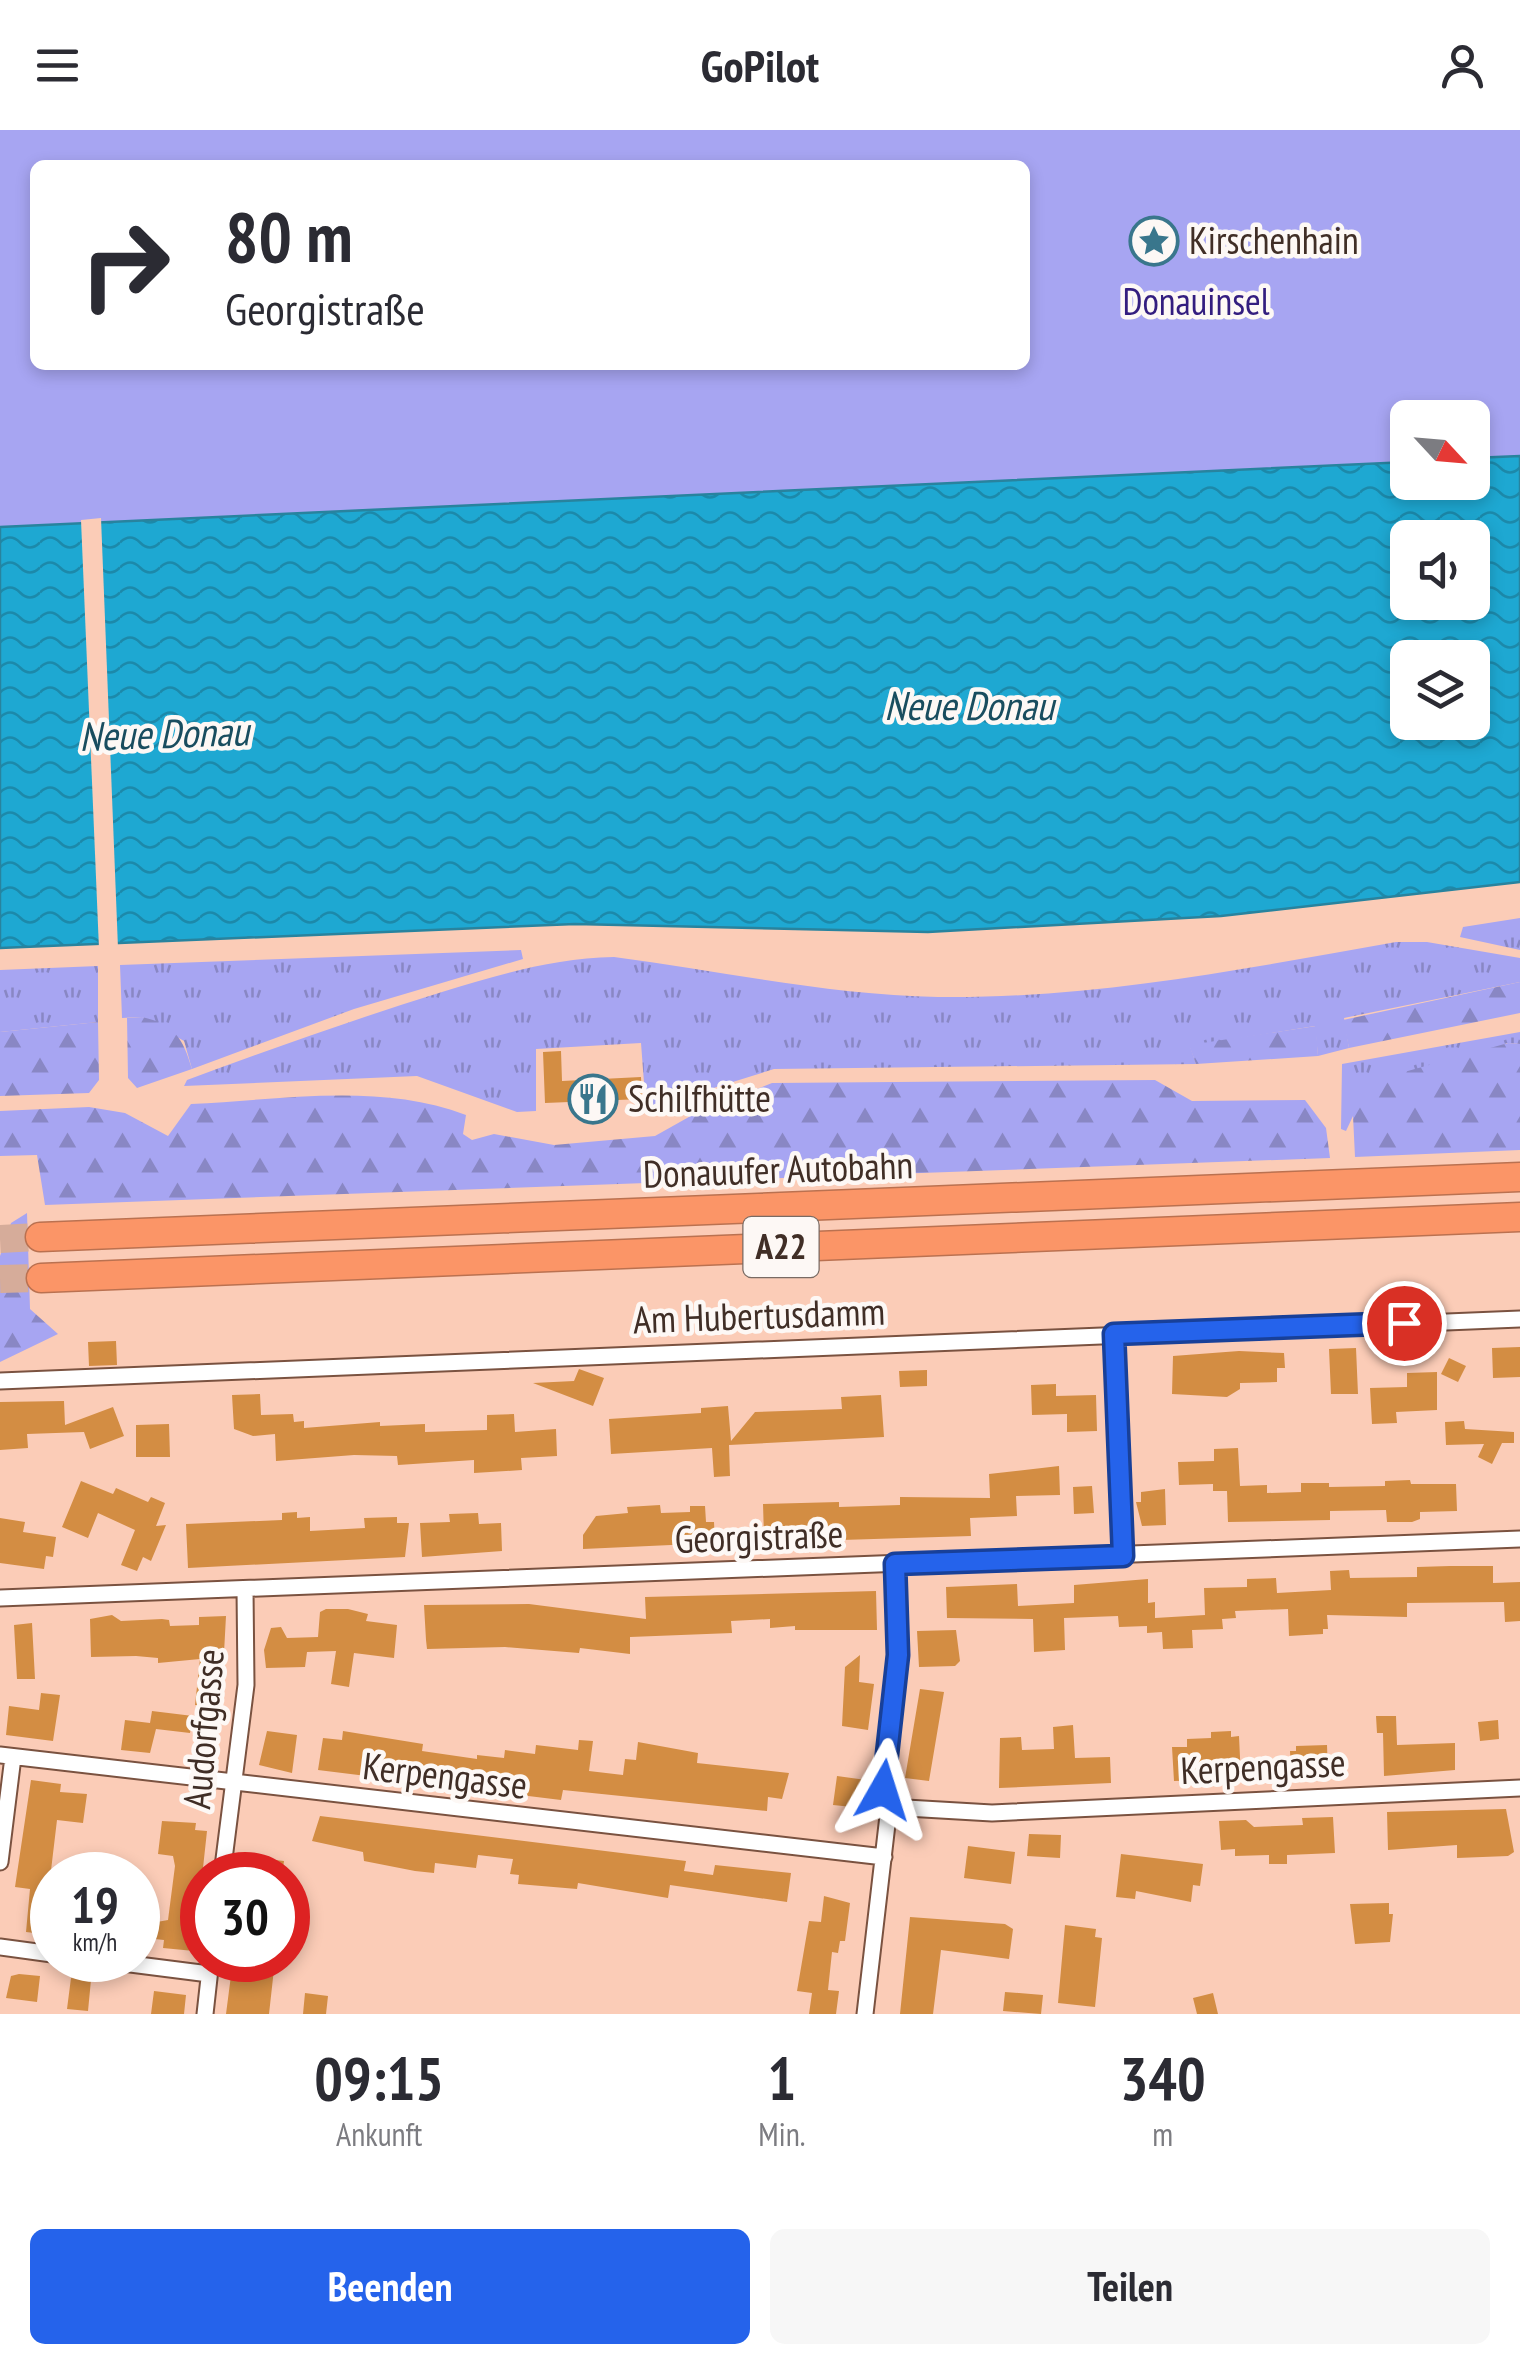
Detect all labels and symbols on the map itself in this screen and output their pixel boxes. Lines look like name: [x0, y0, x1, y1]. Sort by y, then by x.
place icon: Kirschenhain: [1128, 215, 1180, 267]
place label: Kirschenhain: [1189, 215, 1359, 264]
park label: Donauinsel: [1122, 276, 1270, 325]
north arrow: [1390, 400, 1490, 500]
water label: Neue Donau: [884, 679, 1056, 731]
water label: Neue Donau: [78, 704, 252, 762]
restaurant icon: Schilfhütte: [567, 1073, 619, 1125]
place label: Schilfhütte: [628, 1073, 771, 1122]
street label: Donauufer Autobahn: [642, 1139, 914, 1198]
road number: A22: [744, 1217, 818, 1277]
pin: [1362, 1281, 1447, 1366]
street label: Am Hubertusdamm: [632, 1286, 886, 1343]
street label: Georgistraße: [674, 1508, 844, 1563]
street label: Audorfgasse: [171, 1647, 234, 1811]
street label: Kerpengasse: [1179, 1737, 1347, 1794]
position arrow: [831, 1738, 935, 1842]
street label: Kerpengasse: [360, 1740, 530, 1809]
speed limit sign: 30: [180, 1852, 310, 1982]

